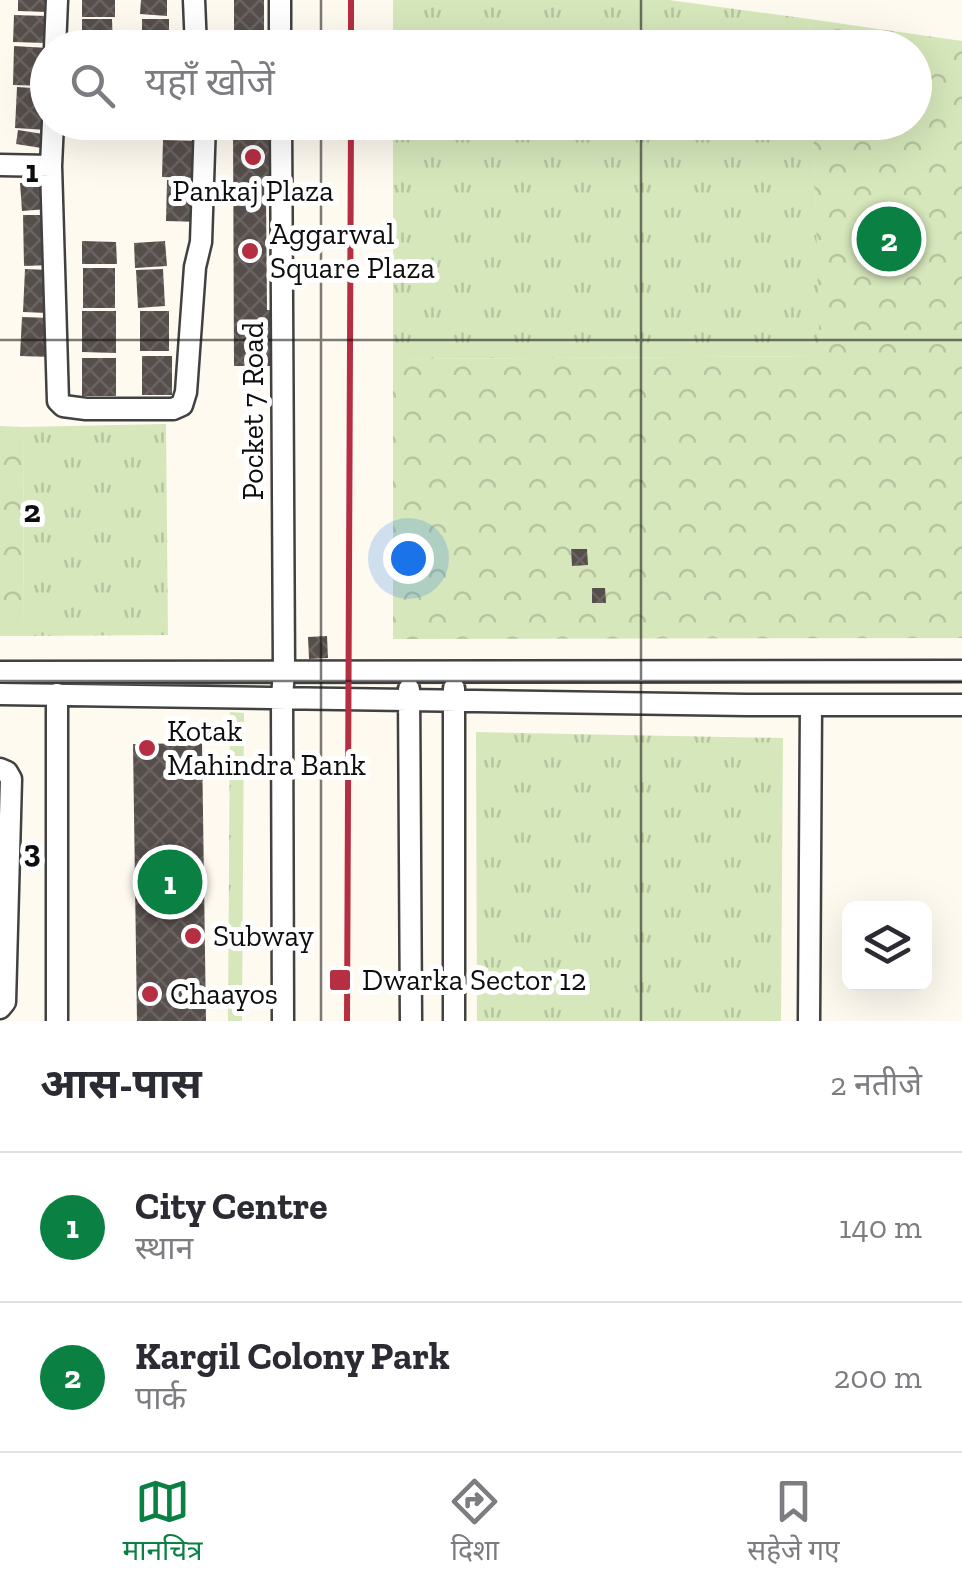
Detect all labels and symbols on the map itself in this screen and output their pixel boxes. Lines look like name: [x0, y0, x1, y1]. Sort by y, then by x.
marker: Pankaj Plaza: [242, 146, 264, 168]
text: 1: [26, 152, 39, 190]
place label: Pankaj Plaza: [172, 173, 334, 209]
pin: 2: [856, 202, 922, 276]
place label: Aggarwal Square Plaza: [270, 216, 435, 286]
marker: Aggarwal Square Plaza: [239, 240, 261, 262]
street label: Pocket 7 Road: [235, 321, 271, 500]
text: 2: [23, 492, 41, 530]
your location: [383, 533, 434, 584]
place label: Kotak Mahindra Bank: [167, 713, 366, 783]
marker: Kotak Mahindra Bank: [136, 737, 158, 759]
text: 3: [23, 832, 41, 870]
pin: 1: [138, 844, 202, 920]
place label: Subway: [213, 918, 314, 954]
marker: Subway: [182, 925, 204, 947]
place label: Dwarka Sector 12: [362, 962, 586, 998]
marker: Dwarka Sector 12: [327, 967, 353, 993]
place label: Chaayos: [170, 976, 278, 1012]
marker: Chaayos: [139, 983, 161, 1005]

